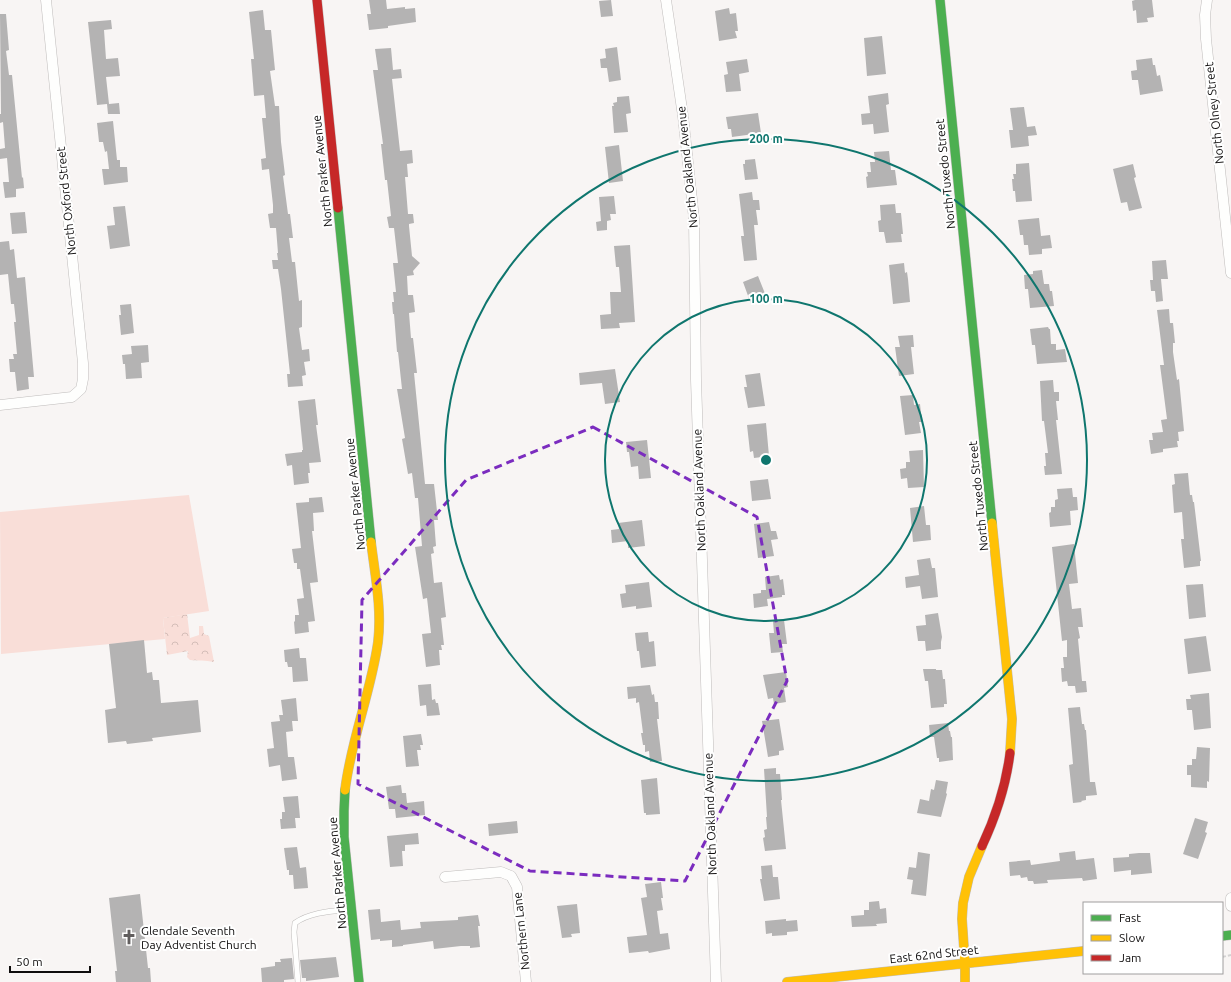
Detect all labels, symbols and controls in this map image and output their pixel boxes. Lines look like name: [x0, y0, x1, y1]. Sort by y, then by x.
street label: North Olney Street: [1202, 61, 1226, 165]
street label: North Oakland Avenue: [674, 105, 700, 229]
street label: North Parker Avenue: [310, 114, 334, 228]
street label: North Tuxedo Street: [933, 118, 957, 230]
text: 200 m: [749, 132, 783, 145]
street label: North Oxford Street: [54, 146, 78, 256]
text: 100 m: [749, 292, 783, 305]
street label: North Oakland Avenue: [690, 429, 708, 551]
street label: North Parker Avenue: [343, 437, 367, 551]
street label: North Tuxedo Street: [966, 440, 990, 552]
centre of rings: [759, 453, 773, 467]
street label: North Oakland Avenue: [701, 753, 719, 875]
street label: North Parker Avenue: [326, 816, 348, 930]
street label: Northern Lane: [510, 891, 532, 971]
legend: [1083, 902, 1223, 974]
text: Fast: [1119, 911, 1141, 924]
place label: Glendale Seventh Day Adventist Church: [141, 924, 257, 951]
church icon: Glendale Seventh Day Adventist Church: [120, 928, 138, 946]
text: Slow: [1119, 931, 1145, 944]
street label: East 62nd Street: [889, 943, 979, 965]
scale bar: [10, 948, 90, 974]
text: Jam: [1119, 951, 1141, 964]
text: 50 m: [16, 955, 43, 968]

